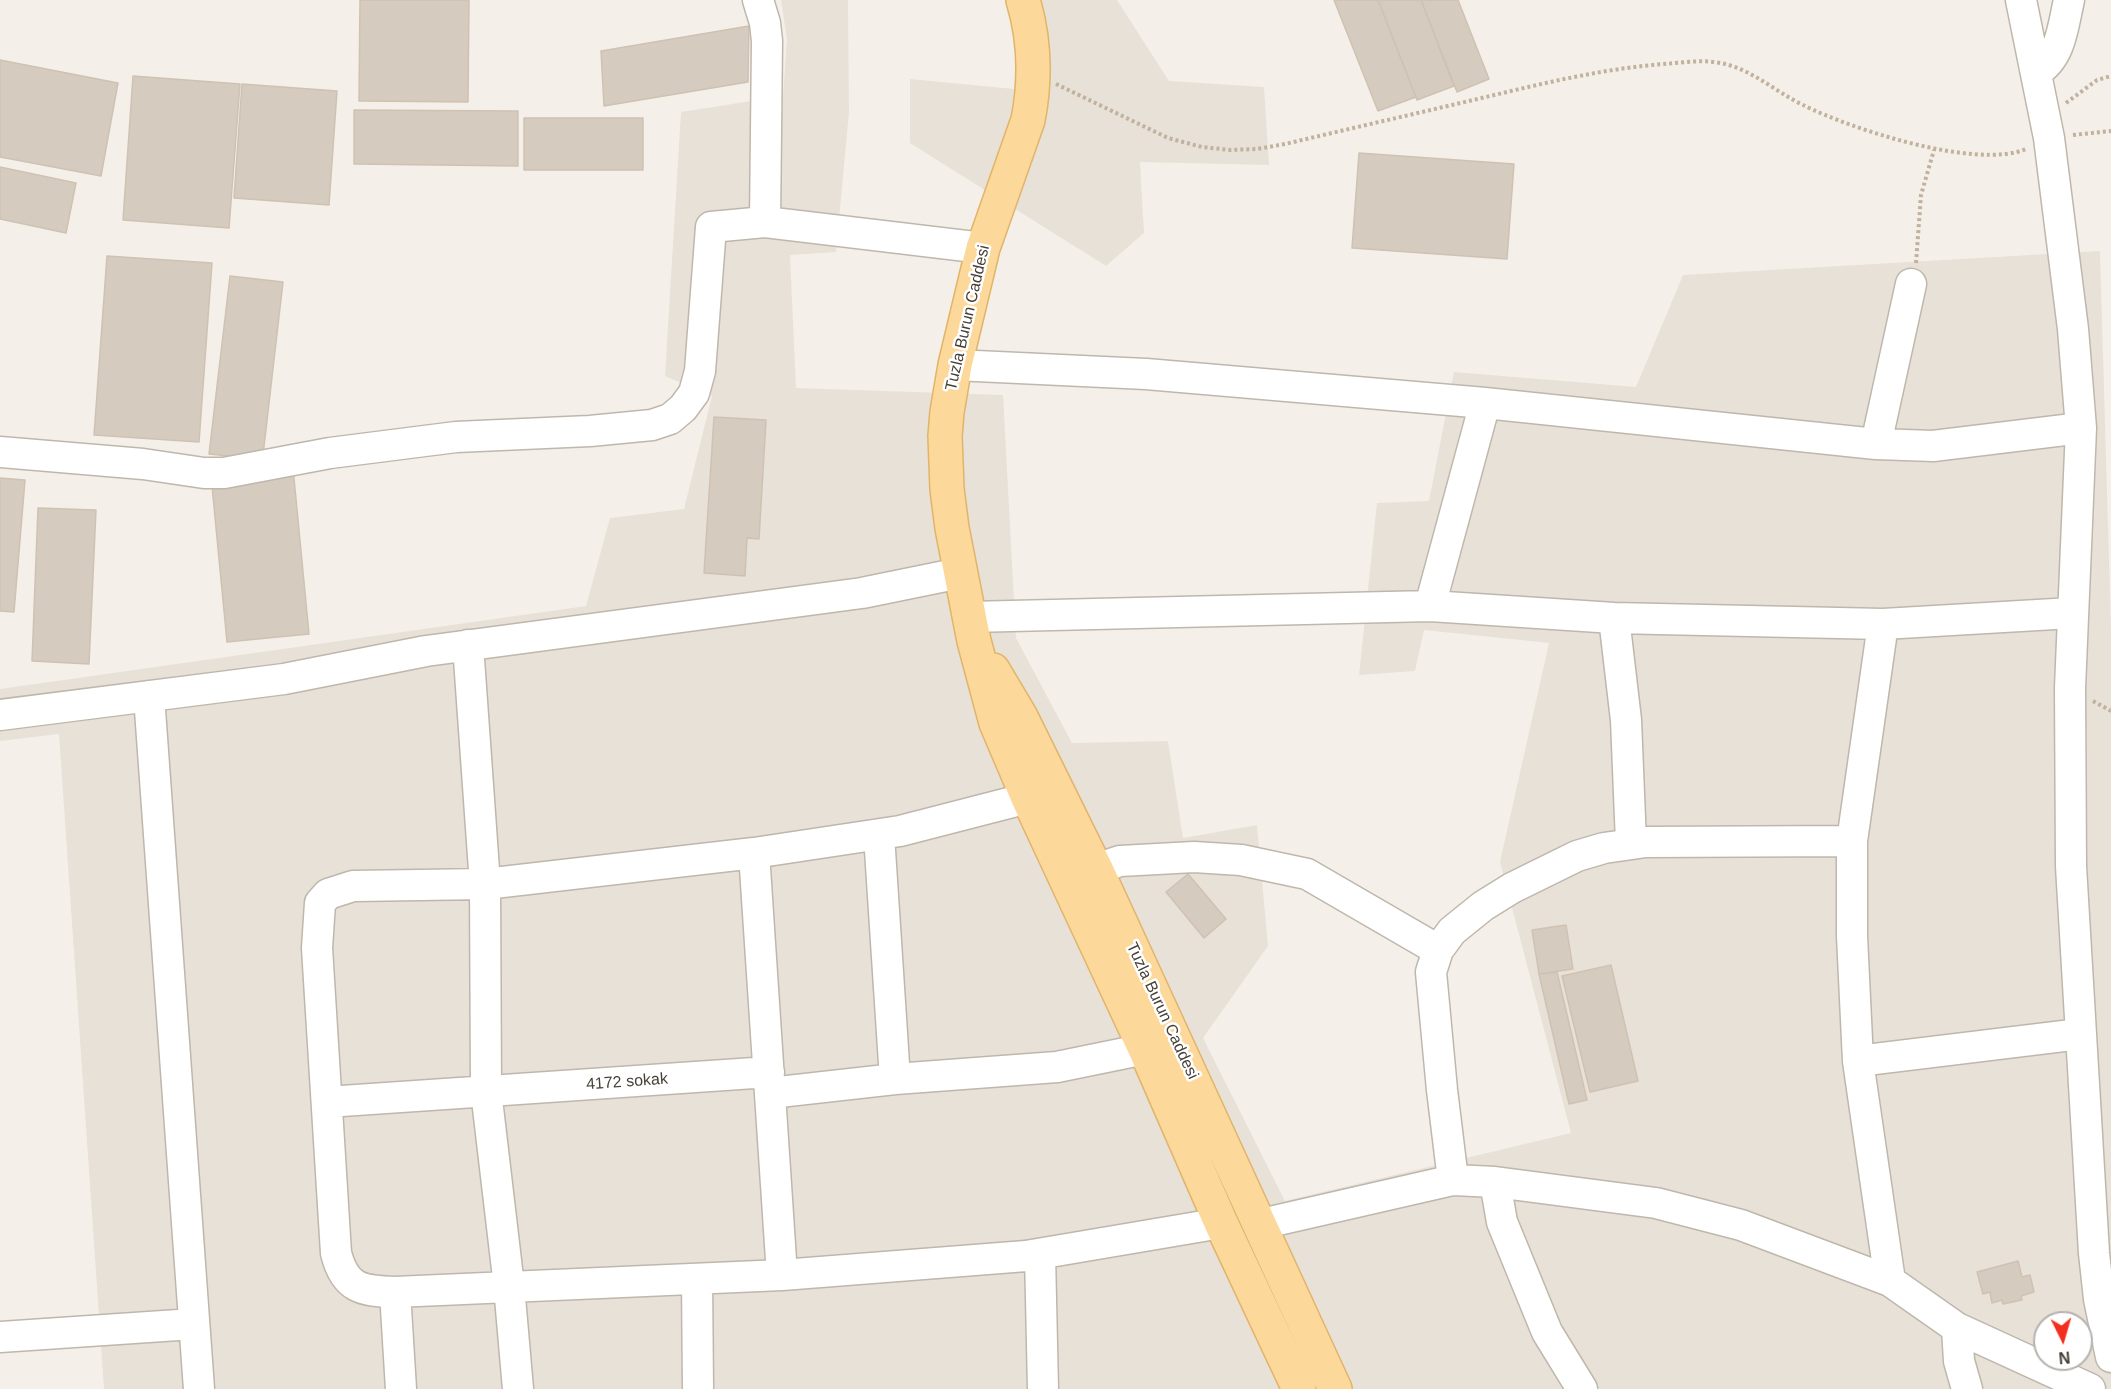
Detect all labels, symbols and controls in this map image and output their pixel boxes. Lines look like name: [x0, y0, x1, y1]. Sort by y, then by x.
street label: Tuzla Burun Caddesi: [942, 243, 994, 393]
street label: Tuzla Burun Caddesi: [1122, 940, 1202, 1082]
street label: 4172 sokak: [586, 1070, 668, 1094]
north arrow: [2033, 1311, 2093, 1371]
text: N: [2058, 1348, 2071, 1366]

